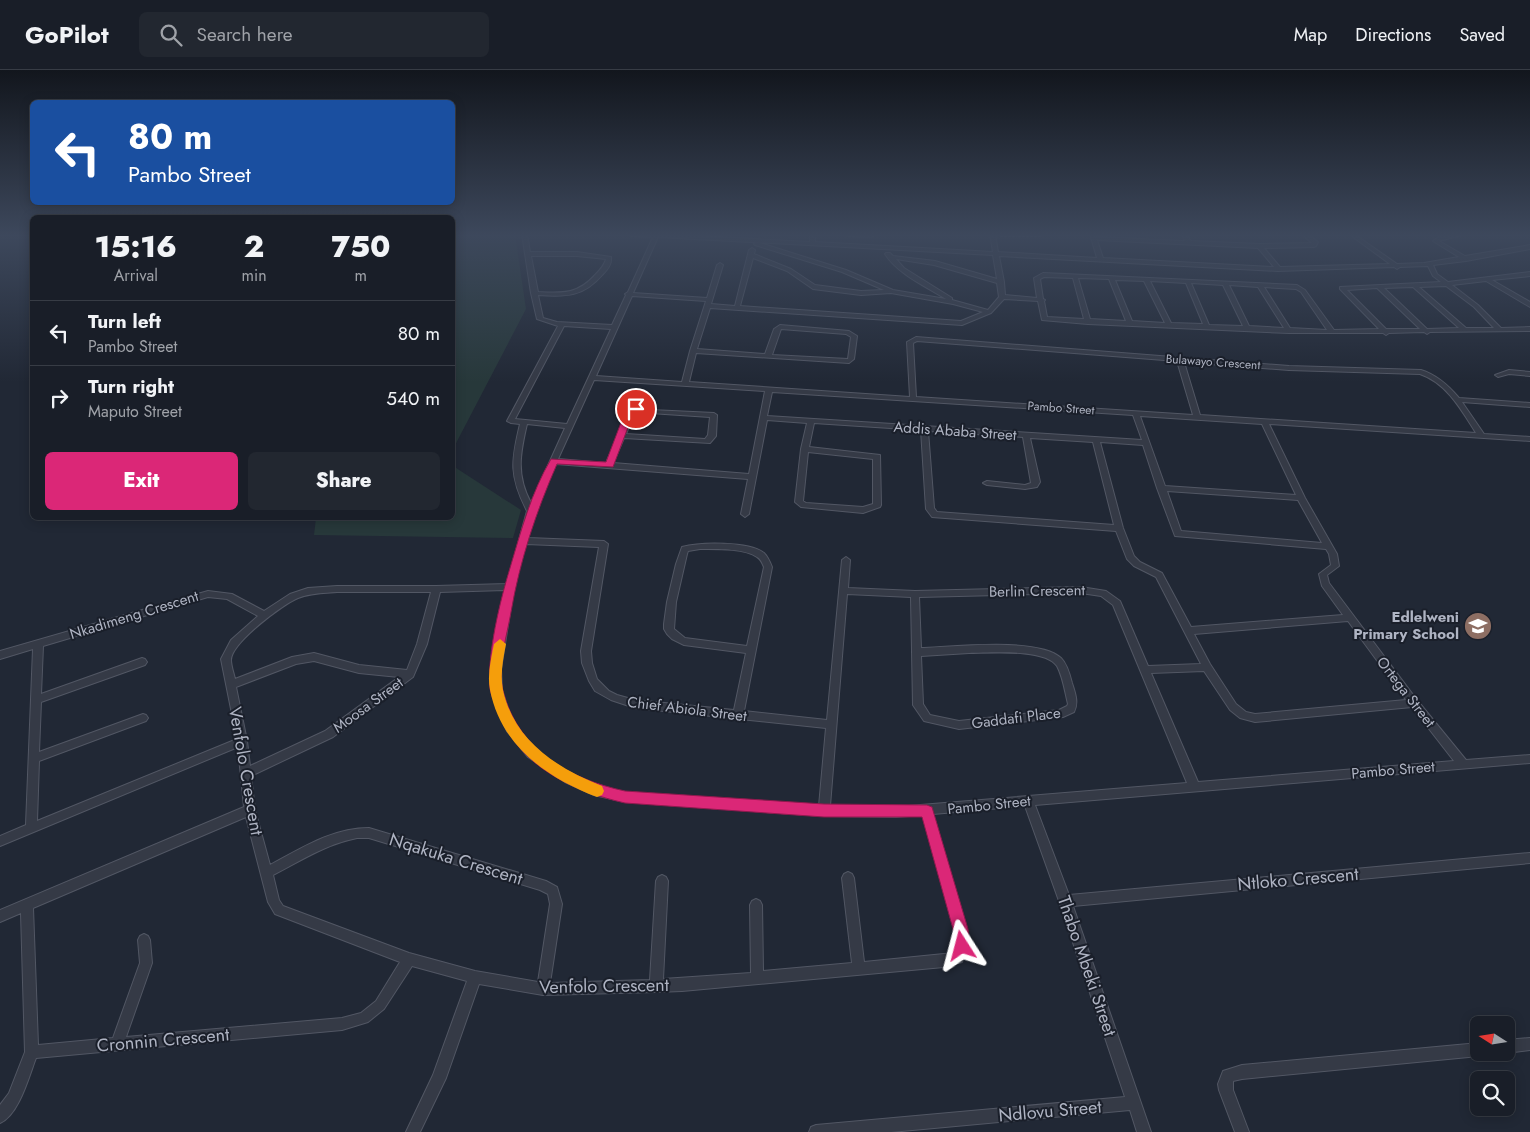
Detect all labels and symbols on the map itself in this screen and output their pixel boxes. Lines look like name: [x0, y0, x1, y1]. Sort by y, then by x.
street label: Bulawayo Crescent: [1165, 350, 1261, 374]
pin: [615, 388, 657, 430]
street label: Pambo Street: [1027, 397, 1095, 419]
street label: Addis Ababa Street: [893, 416, 1018, 446]
street label: Berlin Crescent: [989, 579, 1086, 603]
street label: Nkadimeng Crescent: [67, 585, 201, 645]
place label: Edlelweni Primary School: [1353, 606, 1459, 645]
school or university icon: Edlelweni Primary School: [1463, 611, 1493, 641]
street label: Ortega Street: [1371, 652, 1441, 732]
street label: Moosa Street: [328, 672, 408, 738]
street label: Chief Abiola Street: [626, 691, 748, 727]
street label: Gaddafi Place: [970, 702, 1062, 734]
street label: Venfolo Crescent: [222, 705, 270, 838]
street label: Pambo Street: [1350, 755, 1436, 785]
street label: Pambo Street: [946, 790, 1032, 820]
street label: Nqakuka Crescent: [386, 826, 527, 892]
street label: Ntloko Crescent: [1236, 861, 1360, 897]
street label: Thabo Mbeki Street: [1051, 892, 1123, 1040]
position arrow: [935, 919, 987, 971]
street label: Venfolo Crescent: [539, 972, 670, 1000]
north arrow: [1470, 1016, 1515, 1061]
street label: Cronnin Crescent: [96, 1021, 231, 1059]
street label: Ndlovu Street: [997, 1093, 1103, 1128]

